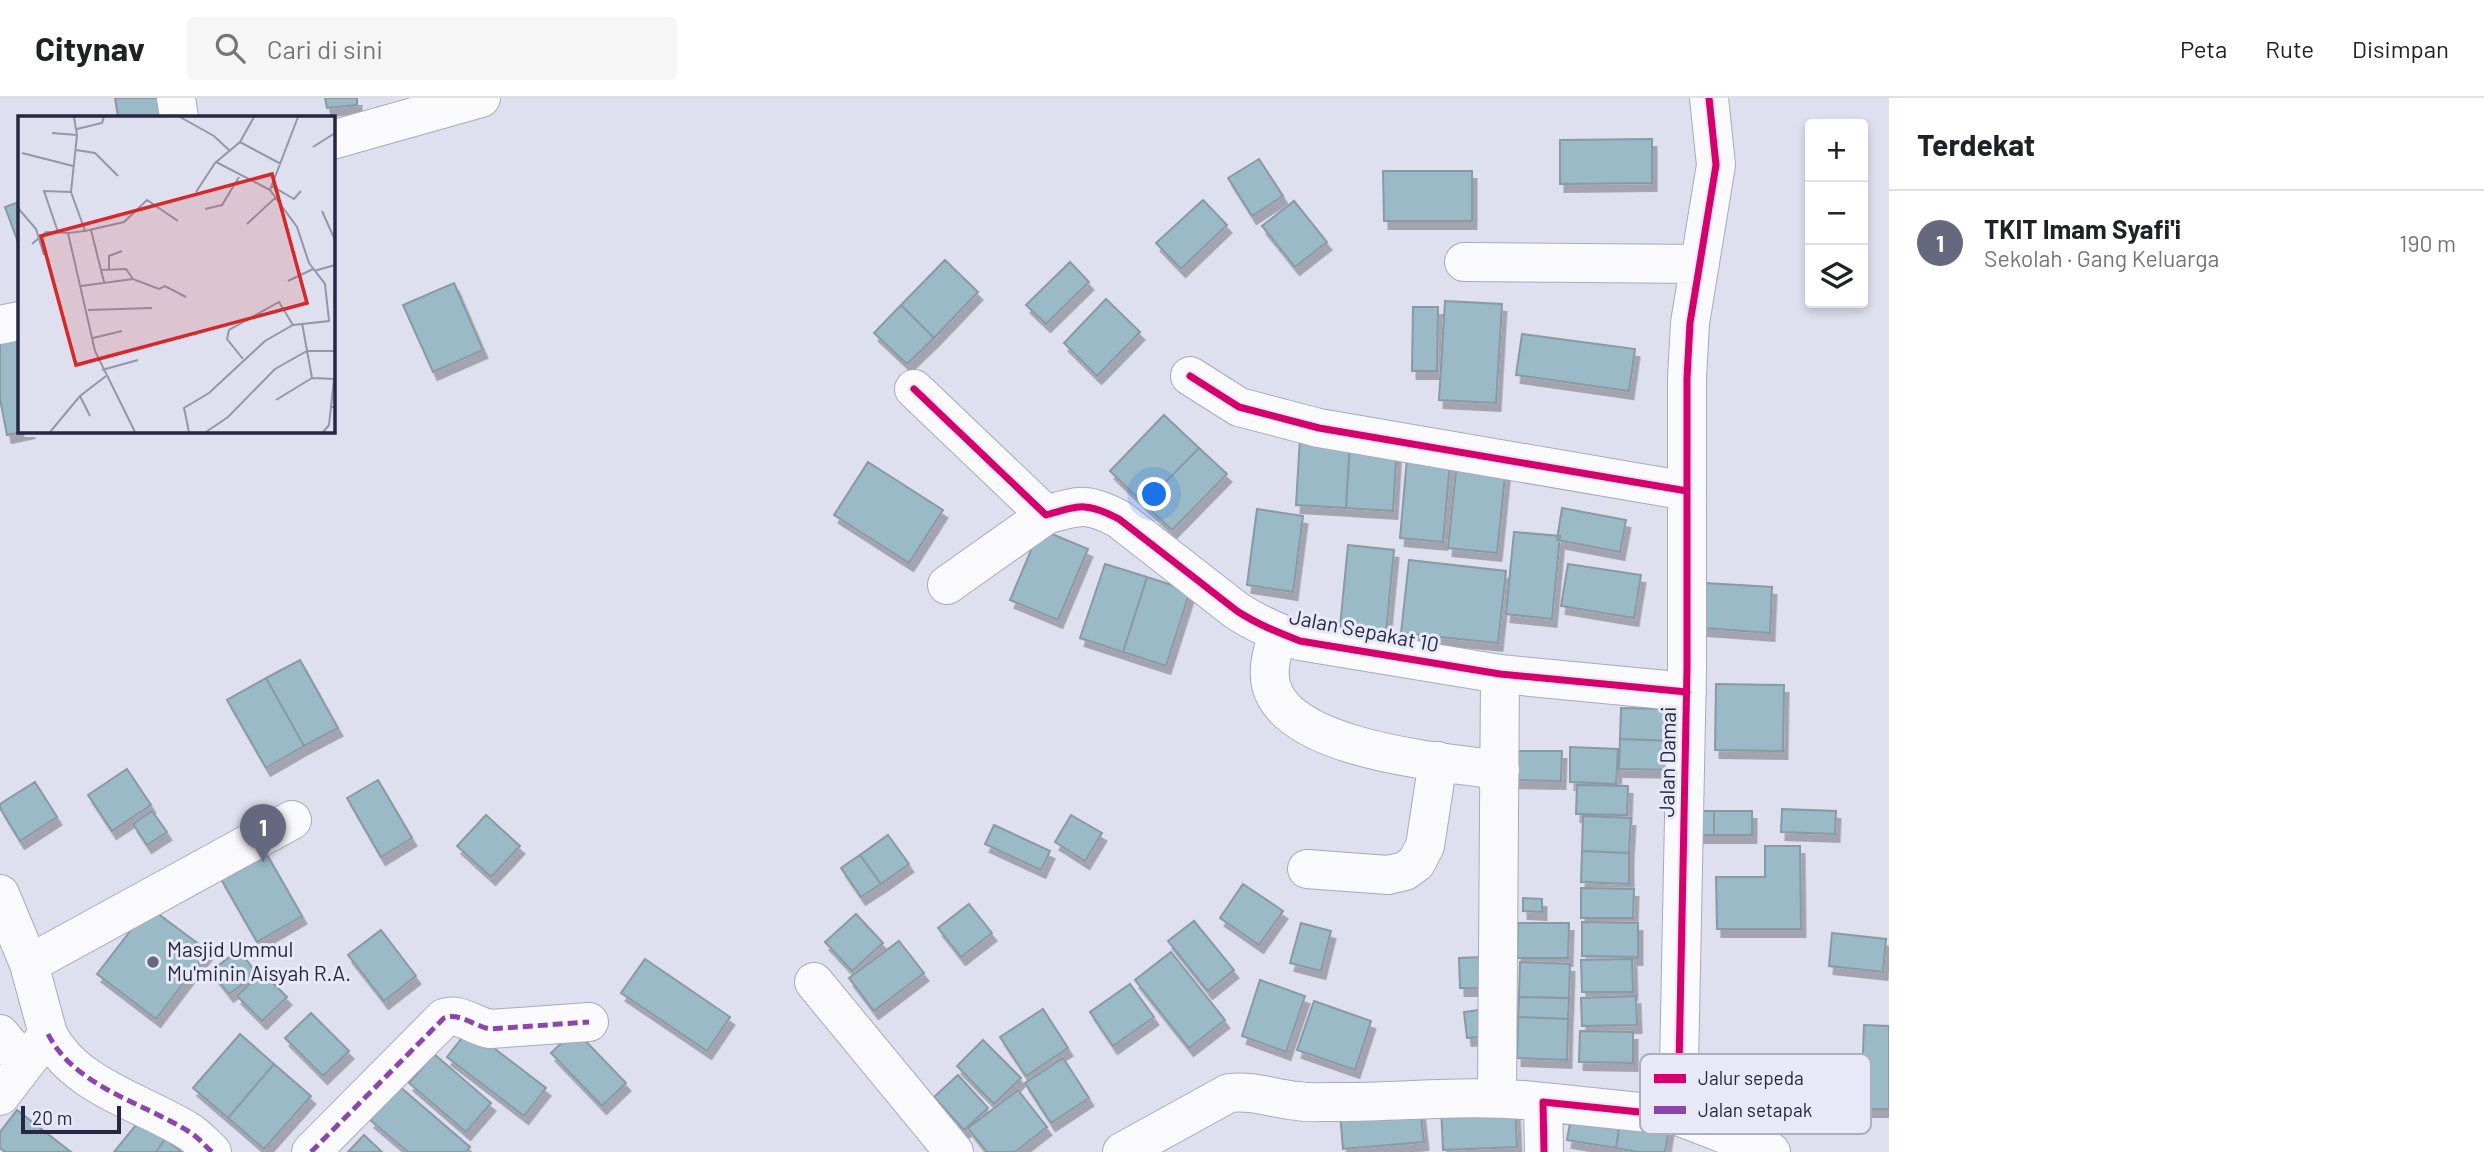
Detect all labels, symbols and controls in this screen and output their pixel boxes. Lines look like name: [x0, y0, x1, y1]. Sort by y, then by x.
search box: [187, 17, 677, 80]
text: Citynav: [35, 28, 145, 68]
icon: search: [211, 29, 249, 67]
text: Cari di sini: [267, 33, 383, 64]
text: Peta: [2180, 34, 2227, 63]
text: Rute: [2265, 34, 2314, 63]
text: Disimpan: [2352, 34, 2449, 63]
inset map: [18, 116, 334, 432]
map controls: [1805, 119, 1868, 308]
button: +: [1805, 119, 1868, 182]
text: Terdekat: [1917, 126, 2035, 162]
button: −: [1805, 182, 1868, 245]
text: TKIT Imam Syafi'i: [1984, 213, 2181, 244]
text: 1: [1936, 229, 1944, 257]
text: 190 m: [2399, 229, 2456, 257]
text: Sekolah · Gang Keluarga: [1984, 244, 2219, 272]
button: layers: [1805, 245, 1868, 308]
your location: [1137, 477, 1171, 511]
street label: Jalan Sepakat 10: [1287, 603, 1441, 656]
street label: Jalan Damai: [1653, 706, 1680, 818]
pin: 1: [240, 804, 286, 862]
place label: Masjid Ummul Mu'minin Aisyah R.A.: [167, 936, 351, 985]
marker: Masjid Ummul Mu'minin Aisyah R.A.: [145, 954, 161, 970]
legend: [1640, 1054, 1871, 1134]
text: Jalur sepeda: [1698, 1066, 1804, 1089]
text: Jalan setapak: [1698, 1098, 1812, 1121]
scale bar: [21, 1103, 121, 1135]
text: 20 m: [32, 1106, 72, 1129]

